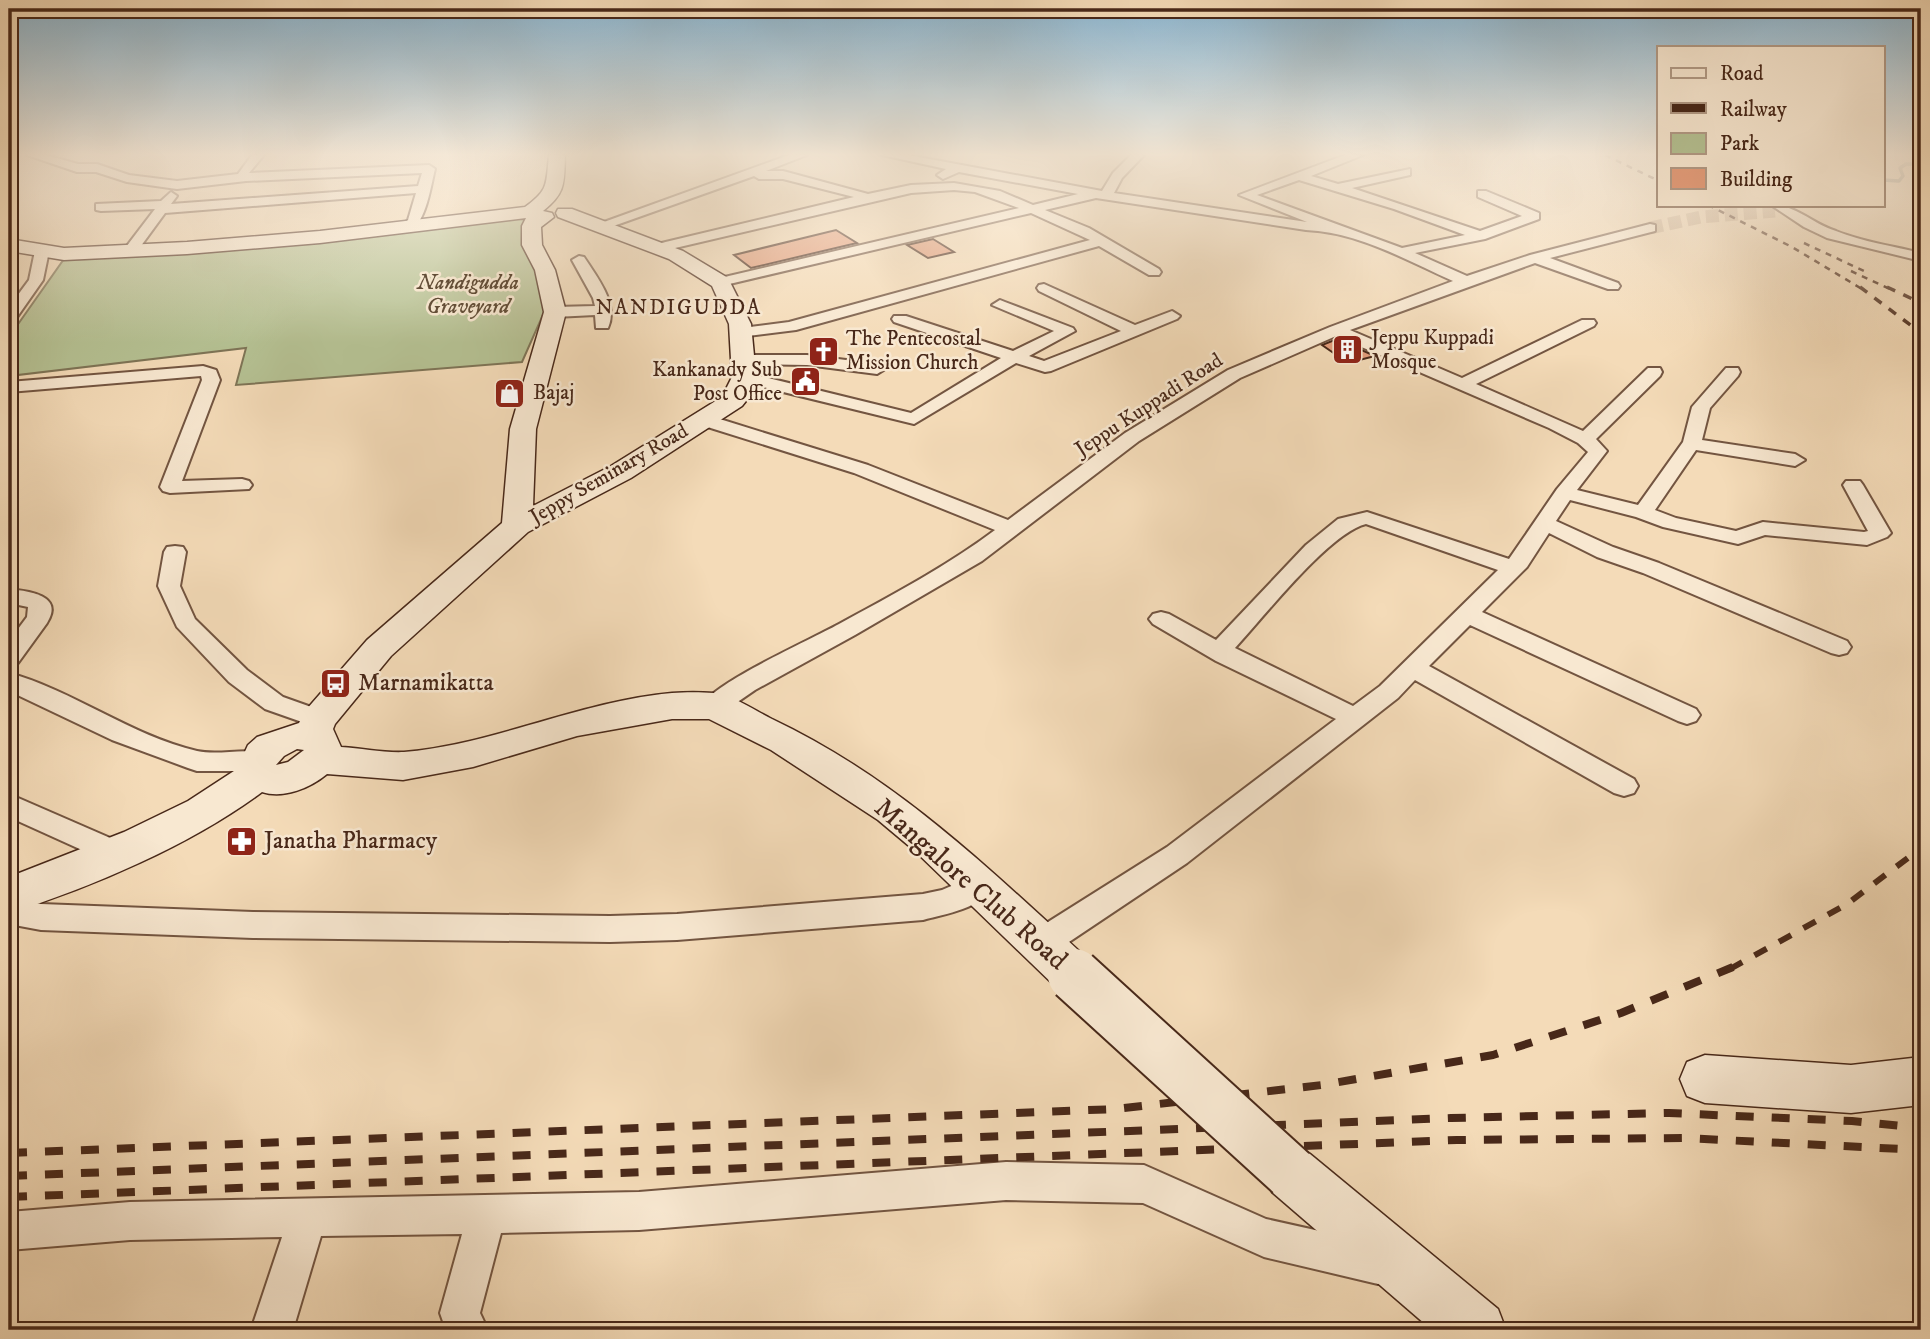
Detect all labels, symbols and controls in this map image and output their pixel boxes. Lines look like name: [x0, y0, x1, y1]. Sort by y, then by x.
legend: [1657, 46, 1884, 206]
text: Road: [1720, 61, 1764, 87]
text: Railway: [1720, 97, 1788, 123]
text: Park: [1720, 131, 1760, 157]
text: Building: [1720, 167, 1793, 193]
park label: Nandigudda Graveyard: [416, 270, 519, 320]
district label: NANDIGUDDA: [596, 295, 762, 321]
place label: Jeppu Kuppadi Mosque: [1369, 325, 1494, 375]
place label: The Pentecostal Mission Church: [846, 326, 982, 376]
building icon: Jeppu Kuppadi Mosque: [1331, 333, 1365, 367]
church icon: The Pentecostal Mission Church: [806, 334, 840, 368]
street label: Jeppu Kuppadi Road: [1069, 347, 1228, 464]
place label: Kankanady Sub Post Office: [652, 357, 782, 407]
public building icon: Kankanady Sub Post Office: [788, 365, 822, 399]
shop icon: Bajaj: [493, 376, 527, 410]
place label: Bajaj: [533, 380, 574, 406]
street label: Jeppy Seminary Road: [523, 418, 693, 531]
bus stop icon: Marnamikatta: [318, 666, 352, 700]
place label: Marnamikatta: [358, 668, 494, 698]
street label: Mangalore Club Road: [867, 790, 1075, 978]
pharmacy icon: Janatha Pharmacy: [224, 824, 258, 858]
place label: Janatha Pharmacy: [262, 826, 438, 856]

